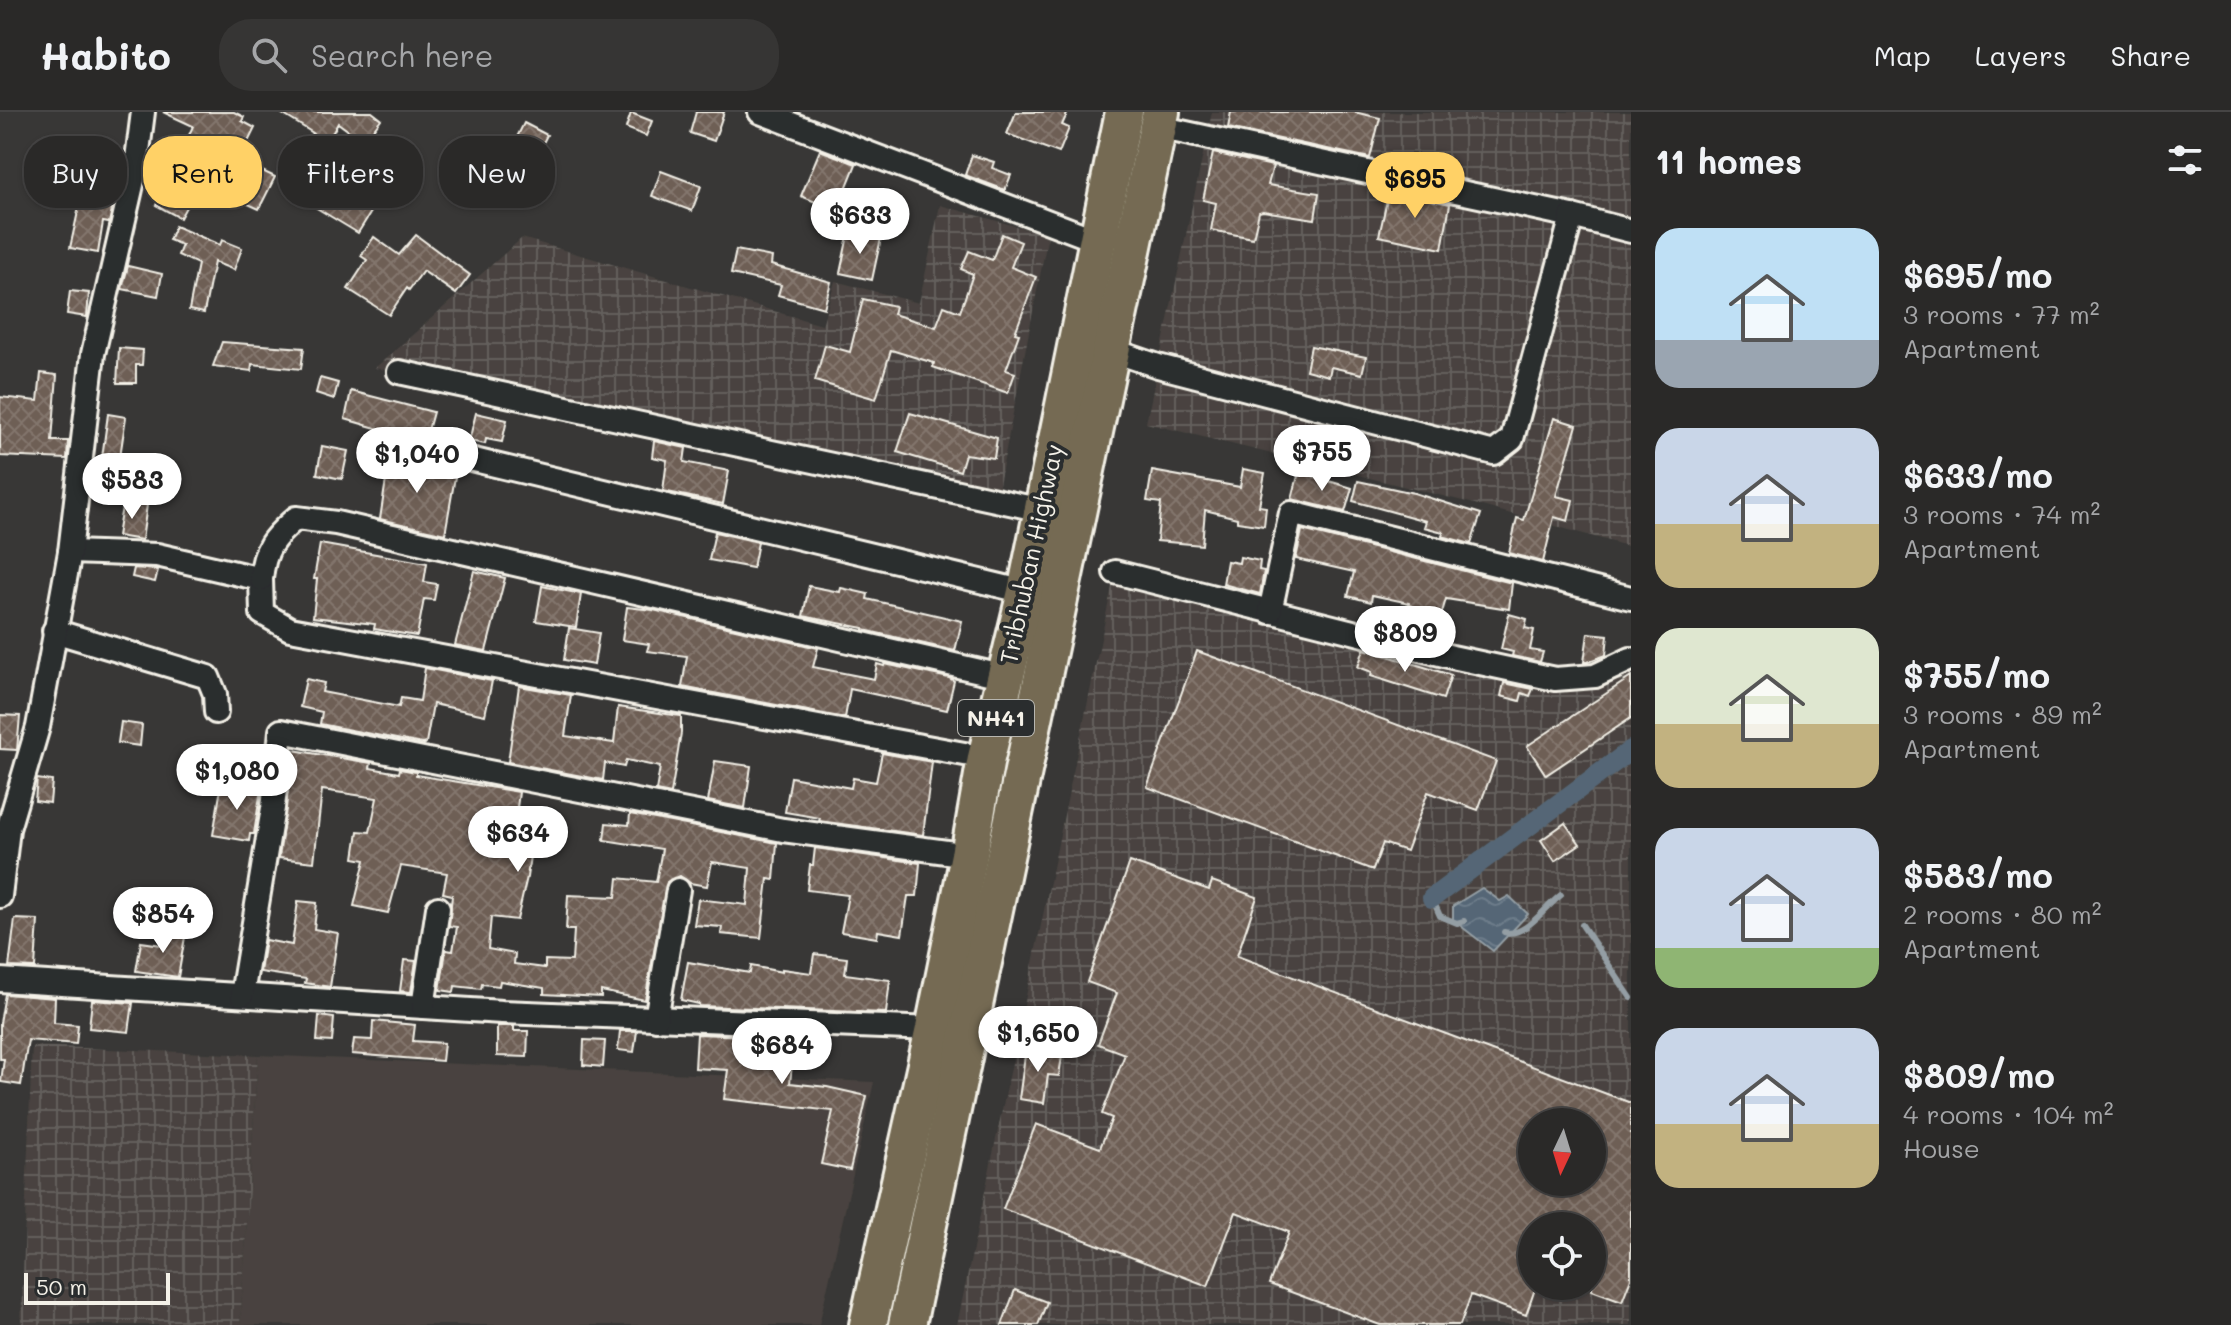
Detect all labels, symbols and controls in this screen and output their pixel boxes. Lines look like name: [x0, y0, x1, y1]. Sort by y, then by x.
search box: [219, 19, 779, 91]
text: Habito: [40, 30, 171, 80]
icon: search: [247, 33, 291, 77]
text: Search here: [311, 35, 493, 75]
text: Map: [1874, 37, 1931, 73]
text: Layers: [1975, 37, 2067, 73]
text: Share: [2111, 37, 2191, 73]
chip: Buy: [24, 136, 127, 208]
chip: Rent: [143, 136, 262, 208]
chip: Filters: [278, 136, 423, 208]
chip: New: [439, 136, 555, 208]
text: 11 homes: [1655, 138, 1802, 183]
icon: filters: [2163, 138, 2207, 182]
pin: $695: [1368, 152, 1462, 220]
text: $695: [1384, 161, 1446, 195]
pin: $633: [813, 188, 907, 256]
text: $633: [829, 197, 892, 231]
text: $695/mo: [1903, 252, 2052, 297]
icon: home: [1719, 260, 1815, 356]
text: 3 rooms · 77 m²: [1903, 297, 2100, 331]
text: Apartment: [1903, 331, 2040, 365]
pin: $755: [1275, 425, 1369, 493]
pin: $1,040: [352, 427, 482, 495]
text: $755: [1292, 434, 1352, 468]
text: $1,040: [374, 436, 460, 470]
street label: Tribhuban Highway: [992, 441, 1069, 666]
text: $633/mo: [1903, 452, 2053, 497]
pin: $583: [85, 453, 179, 521]
icon: home: [1719, 460, 1815, 556]
text: $583: [101, 462, 163, 496]
text: 3 rooms · 74 m²: [1903, 497, 2100, 531]
text: Apartment: [1903, 531, 2040, 565]
pin: $809: [1358, 606, 1452, 674]
text: $809: [1373, 615, 1437, 649]
text: $755/mo: [1903, 652, 2050, 697]
icon: home: [1719, 660, 1815, 756]
text: 3 rooms · 89 m²: [1903, 697, 2102, 731]
road number: NH41: [958, 700, 1034, 736]
text: Apartment: [1903, 731, 2040, 765]
pin: $1,080: [172, 744, 302, 812]
text: $1,080: [194, 753, 280, 787]
pin: $634: [471, 806, 565, 874]
text: $634: [486, 815, 550, 849]
text: $583/mo: [1903, 852, 2053, 897]
icon: home: [1719, 860, 1815, 956]
pin: $854: [116, 887, 210, 955]
text: $854: [131, 896, 195, 930]
text: 2 rooms · 80 m²: [1903, 897, 2102, 931]
text: Apartment: [1903, 931, 2040, 965]
pin: $1,650: [973, 1006, 1103, 1074]
text: $1,650: [996, 1015, 1080, 1049]
pin: $684: [735, 1018, 829, 1086]
text: $684: [750, 1027, 814, 1061]
text: $809/mo: [1903, 1052, 2055, 1097]
icon: home: [1719, 1060, 1815, 1156]
text: 4 rooms · 104 m²: [1903, 1097, 2114, 1131]
north arrow: [1518, 1108, 1606, 1196]
map controls: [1518, 1108, 1606, 1300]
text: House: [1903, 1131, 1980, 1165]
button: locate: [1518, 1212, 1606, 1300]
scale bar: [24, 1269, 170, 1305]
text: 50 m: [36, 1272, 87, 1301]

